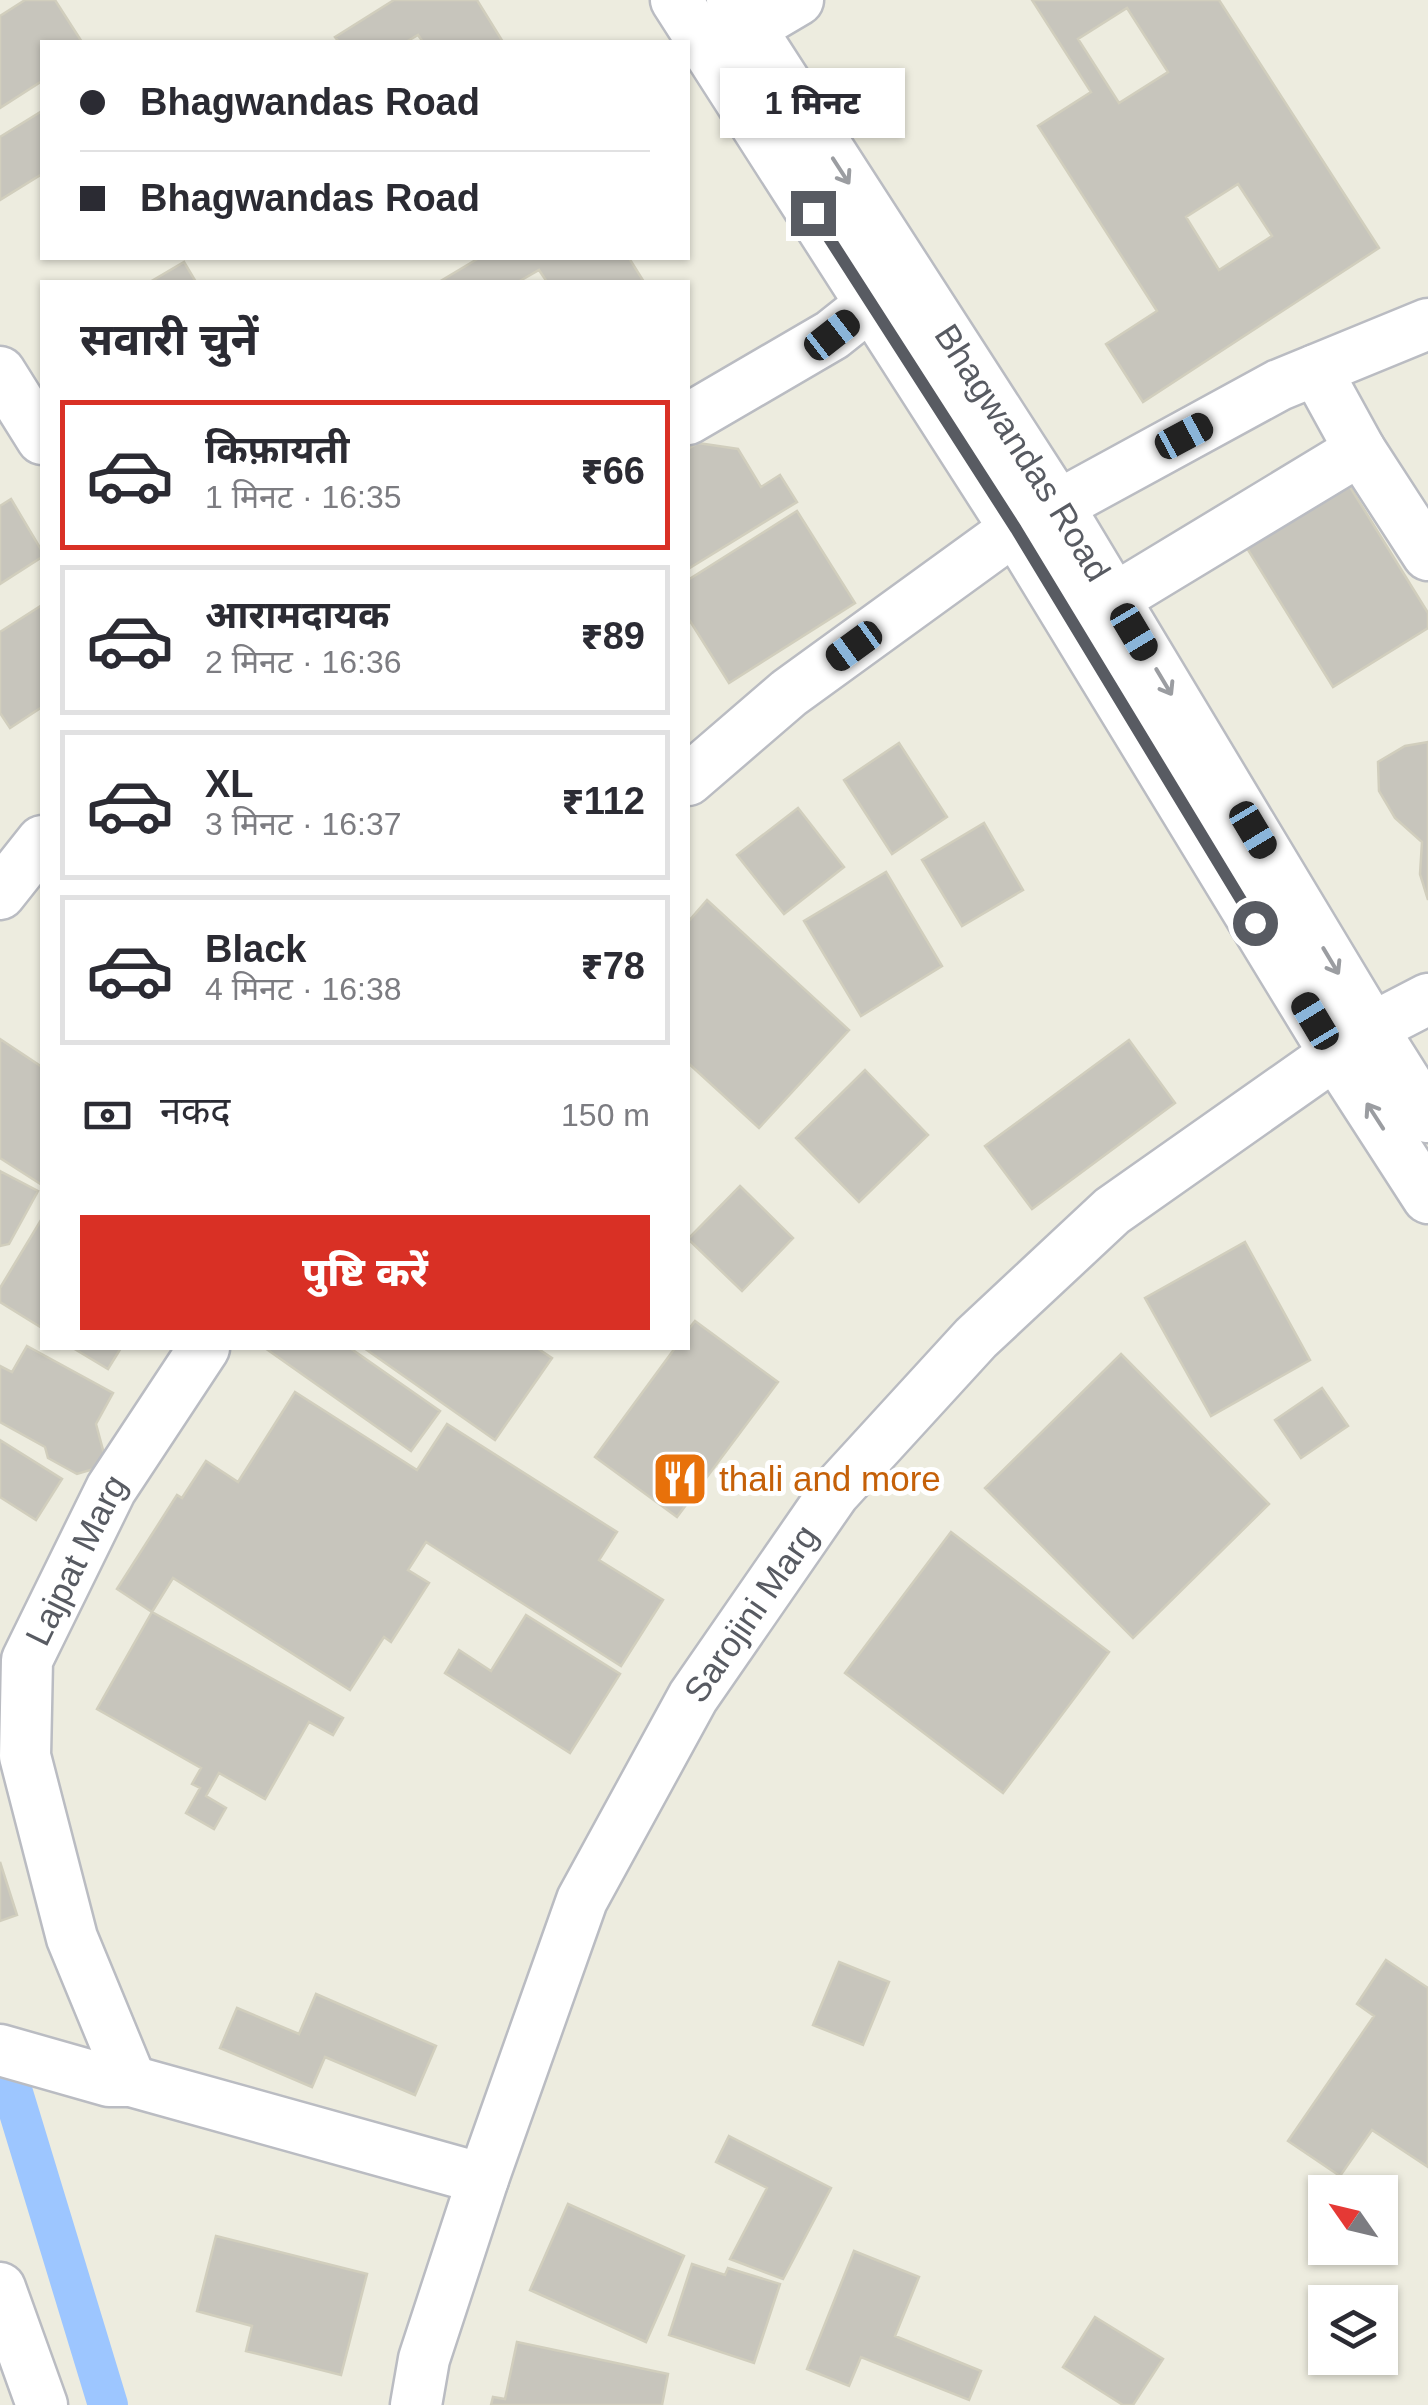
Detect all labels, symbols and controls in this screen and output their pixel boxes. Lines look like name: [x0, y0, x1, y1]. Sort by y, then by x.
callout: 1 मिनट: [720, 68, 906, 138]
text: Bhagwandas Road: [140, 81, 480, 123]
text: 1 मिनट: [765, 85, 860, 121]
one-way arrow: [831, 156, 852, 184]
text: Bhagwandas Road: [140, 177, 480, 219]
route end: [791, 191, 836, 236]
car: [799, 305, 865, 365]
text: सवारी चुनें: [80, 314, 258, 365]
street label: Bhagwandas Road: [927, 317, 1119, 588]
car: [1150, 409, 1218, 463]
text: किफ़ायती: [205, 429, 349, 471]
icon: car: [85, 430, 175, 520]
text: ₹66: [581, 450, 645, 492]
text: 1 मिनट · 16:35: [205, 479, 402, 515]
text: आरामदायक: [205, 594, 389, 636]
icon: car: [85, 595, 175, 685]
car: [1106, 599, 1162, 665]
text: ₹89: [581, 615, 645, 657]
car: [821, 616, 887, 676]
text: 2 मिनट · 16:36: [205, 644, 402, 680]
one-way arrow: [1154, 667, 1174, 696]
icon: car: [85, 760, 175, 850]
text: XL: [205, 763, 254, 805]
text: ₹112: [562, 780, 645, 822]
car: [1225, 797, 1281, 863]
text: 3 मिनट · 16:37: [205, 806, 402, 842]
route start: [1233, 901, 1278, 946]
icon: car: [85, 925, 175, 1015]
text: Black: [205, 928, 306, 970]
text: ₹78: [581, 945, 645, 987]
one-way arrow: [1321, 946, 1341, 975]
text: 4 मिनट · 16:38: [205, 971, 402, 1007]
car: [1287, 988, 1343, 1054]
icon: cash: [80, 1088, 135, 1143]
text: नकद: [160, 1090, 230, 1132]
text: 150 m: [561, 1097, 650, 1133]
one-way arrow: [1365, 1103, 1386, 1131]
button: पुष्टि करें: [80, 1215, 650, 1330]
restaurant icon: thali and more: [650, 1449, 710, 1509]
place label: thali and more: [719, 1459, 941, 1498]
street label: Lajpat Marg: [17, 1467, 134, 1651]
street label: Sarojini Marg: [676, 1517, 825, 1709]
north arrow: [1308, 2175, 1398, 2265]
map controls: [1308, 2175, 1398, 2375]
button: layers: [1308, 2285, 1398, 2375]

